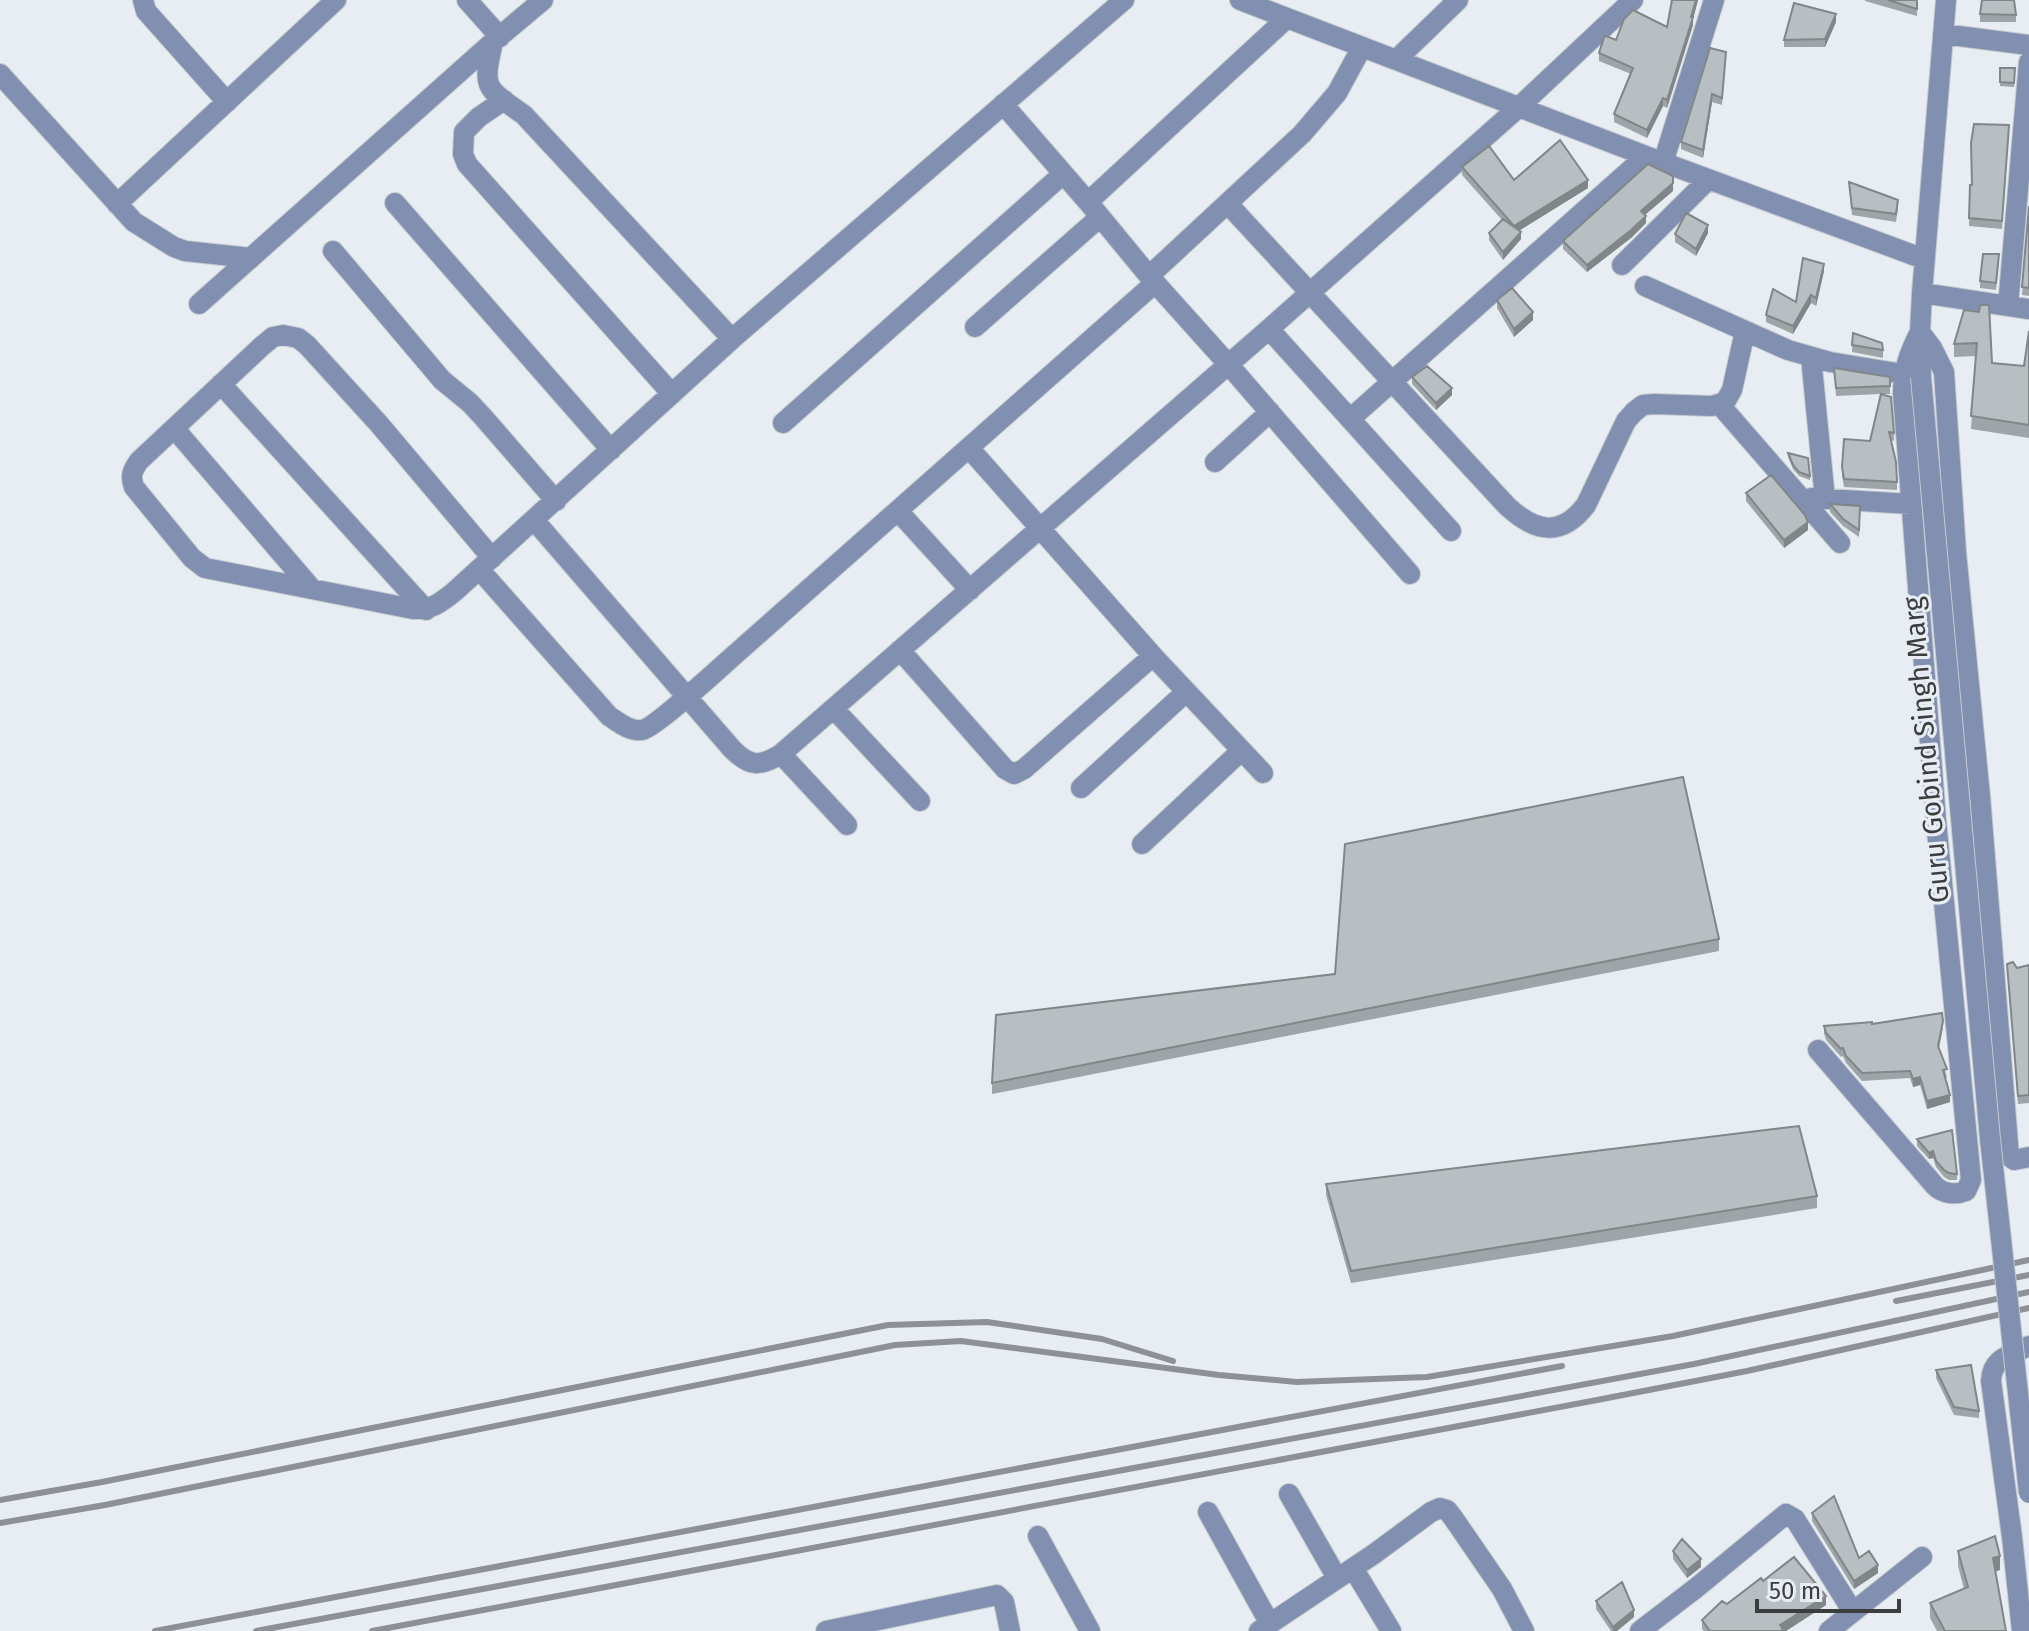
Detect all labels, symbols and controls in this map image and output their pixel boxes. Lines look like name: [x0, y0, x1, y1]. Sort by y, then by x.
street label: Guru Gobind Singh Marg: [1896, 595, 1956, 905]
scale bar: [1757, 1563, 1899, 1613]
text: 50 m: [1769, 1577, 1821, 1605]

